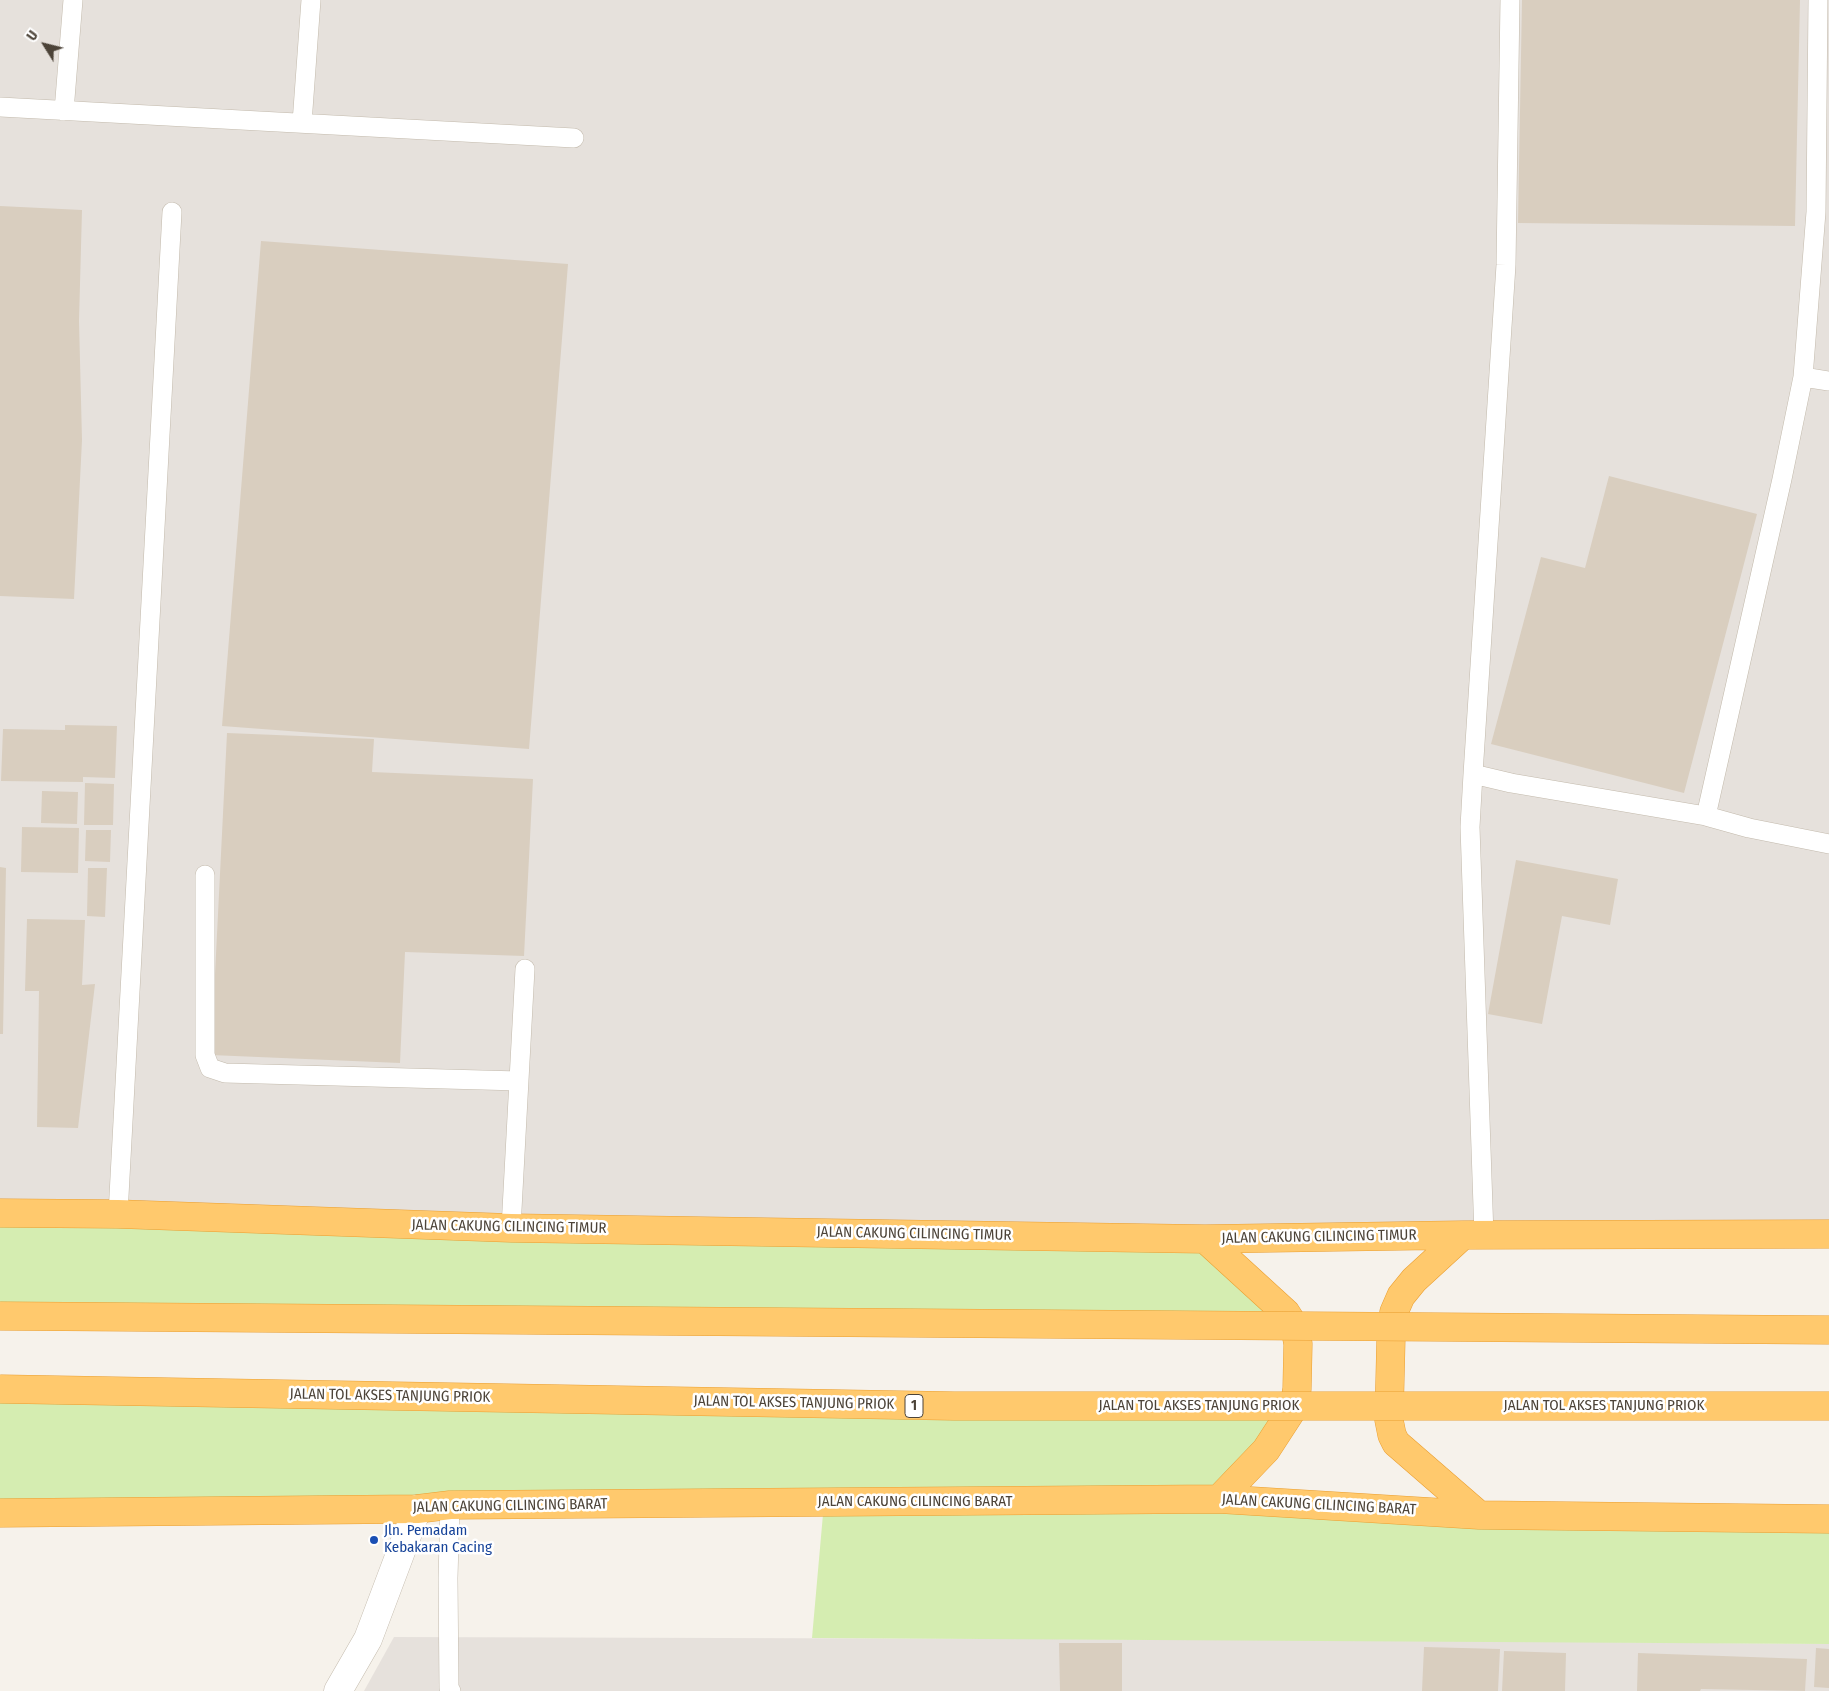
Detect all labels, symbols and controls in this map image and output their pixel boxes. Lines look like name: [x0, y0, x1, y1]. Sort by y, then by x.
north arrow: [20, 20, 70, 70]
text: U: [23, 28, 42, 44]
street label: JALAN CAKUNG CILINCING TIMUR: [411, 1216, 607, 1238]
street label: JALAN CAKUNG CILINCING TIMUR: [816, 1223, 1012, 1245]
street label: JALAN CAKUNG CILINCING TIMUR: [1221, 1226, 1417, 1248]
street label: JALAN TOL AKSES TANJUNG PRIOK: [289, 1385, 491, 1407]
street label: JALAN TOL AKSES TANJUNG PRIOK: [693, 1392, 895, 1414]
road number: 1: [905, 1394, 923, 1418]
street label: JALAN TOL AKSES TANJUNG PRIOK: [1099, 1397, 1299, 1415]
street label: JALAN TOL AKSES TANJUNG PRIOK: [1504, 1397, 1704, 1415]
street label: JALAN CAKUNG CILINCING BARAT: [1221, 1491, 1417, 1519]
street label: JALAN CAKUNG CILINCING BARAT: [818, 1493, 1012, 1511]
street label: JALAN CAKUNG CILINCING BARAT: [412, 1495, 608, 1517]
place label: Jln. Pemadam Kebakaran Cacing: [384, 1522, 492, 1557]
marker: Jln. Pemadam Kebakaran Cacing: [368, 1534, 380, 1546]

